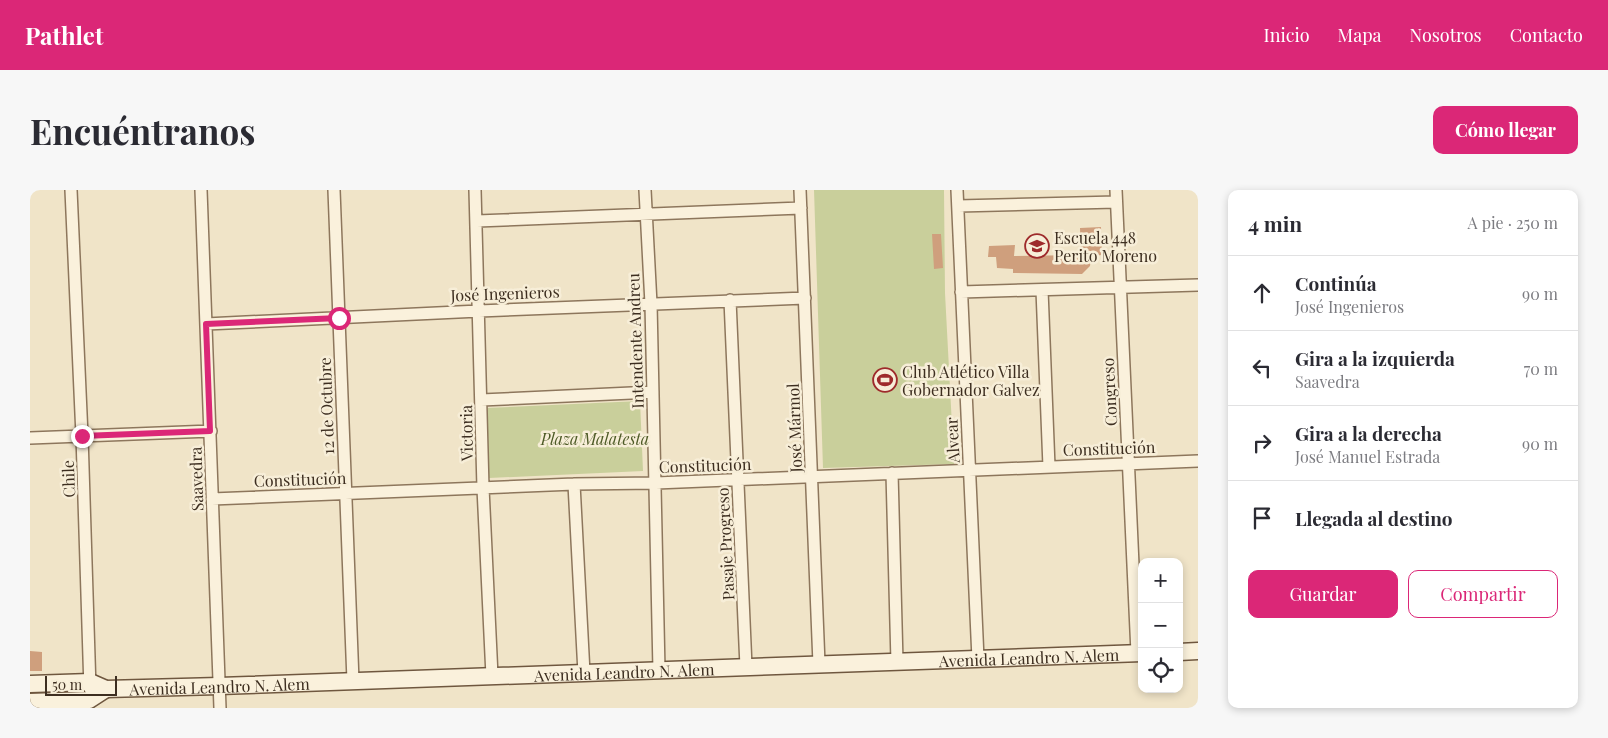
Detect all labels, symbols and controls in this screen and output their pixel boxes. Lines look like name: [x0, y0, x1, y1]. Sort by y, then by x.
text: Pathlet: [25, 19, 103, 51]
text: Inicio: [1264, 23, 1310, 47]
text: Mapa: [1338, 23, 1382, 47]
text: Nosotros: [1410, 23, 1482, 47]
text: Contacto: [1510, 23, 1583, 47]
button: Cómo llegar: [1433, 106, 1578, 154]
text: Encuéntranos: [30, 107, 255, 154]
text: 4 min: [1248, 209, 1302, 237]
text: A pie · 250 m: [1468, 212, 1558, 233]
place label: Escuela 448 Perito Moreno: [1054, 227, 1157, 266]
school or university icon: Escuela 448 Perito Moreno: [1024, 233, 1050, 259]
text: Continúa: [1295, 270, 1377, 296]
street label: Intendente Andreu: [622, 273, 648, 409]
icon: ahead: [1248, 279, 1276, 307]
street label: José Ingenieros: [449, 281, 560, 305]
text: 90 m: [1522, 283, 1558, 304]
text: José Ingenieros: [1295, 296, 1404, 317]
route start: [328, 307, 351, 330]
text: Gira a la izquierda: [1295, 345, 1455, 371]
icon: left: [1248, 354, 1276, 382]
street label: 12 de Octubre: [314, 357, 338, 455]
street label: Congreso: [1097, 357, 1121, 427]
text: 70 m: [1524, 358, 1558, 379]
place label: Club Atlético Villa Gobernador Galvez: [902, 361, 1040, 400]
sports icon: Club Atlético Villa Gobernador Galvez: [872, 367, 898, 393]
text: Saavedra: [1295, 371, 1360, 392]
street label: José Mármol: [782, 383, 806, 474]
street label: Victoria: [455, 405, 477, 462]
street label: Alvear: [940, 417, 964, 464]
text: Gira a la derecha: [1295, 420, 1442, 446]
route end: [71, 425, 94, 448]
park label: Plaza Malatesta: [540, 428, 649, 449]
icon: right: [1248, 429, 1276, 457]
text: 90 m: [1522, 433, 1558, 454]
street label: Constitución: [1062, 436, 1156, 460]
street label: Saavedra: [184, 446, 208, 512]
text: José Manuel Estrada: [1295, 446, 1440, 467]
street label: Constitución: [658, 453, 752, 477]
street label: Chile: [57, 460, 79, 498]
street label: Constitución: [253, 467, 347, 491]
street label: Pasaje Progreso: [712, 487, 738, 601]
icon: arrive: [1248, 504, 1276, 532]
text: Llegada al destino: [1295, 505, 1453, 531]
map controls: [1138, 558, 1183, 693]
button: +: [1138, 558, 1183, 603]
button: Guardar: [1248, 570, 1398, 618]
button: Compartir: [1408, 570, 1558, 618]
button: −: [1138, 603, 1183, 648]
street label: Avenida Leandro N. Alem: [937, 643, 1120, 671]
button: locate: [1138, 648, 1183, 693]
street label: Avenida Leandro N. Alem: [533, 658, 715, 685]
street label: Avenida Leandro N. Alem: [128, 672, 310, 699]
scale bar: [45, 673, 118, 696]
text: 50 m: [52, 675, 82, 694]

